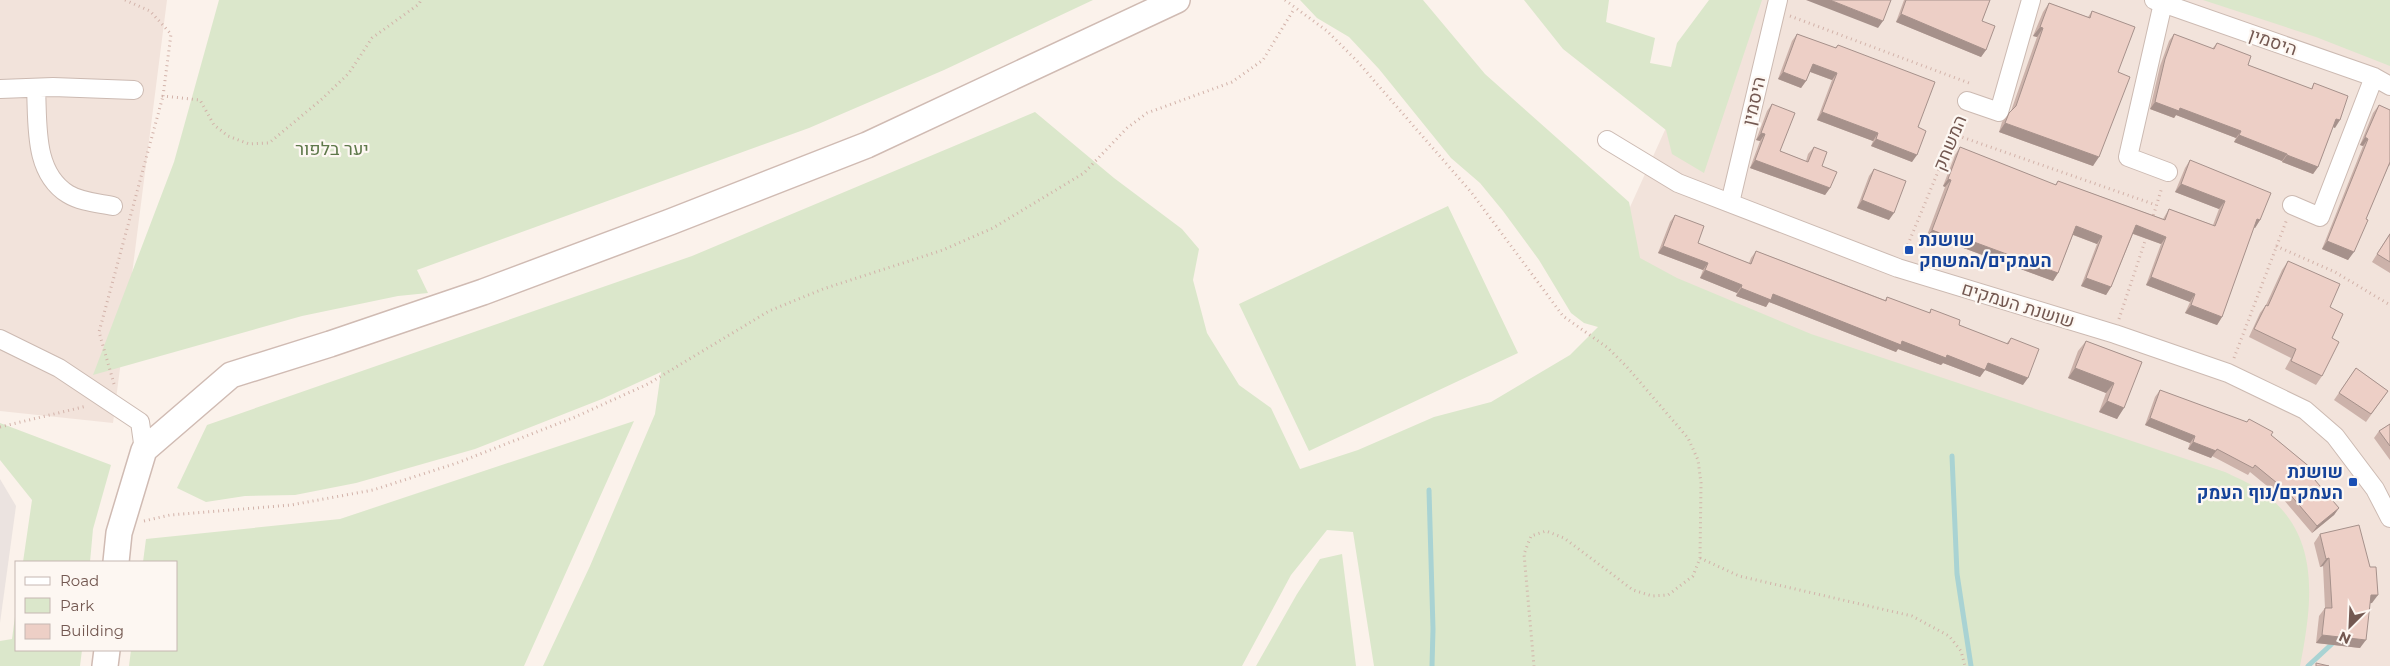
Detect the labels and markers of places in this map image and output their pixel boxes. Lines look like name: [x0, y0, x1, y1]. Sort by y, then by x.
place label: שושנת העמקים/המשחק: [1919, 229, 2052, 272]
marker: שושנת העמקים/המשחק: [1903, 244, 1915, 256]
place label: שושנת העמקים/נוף העמק: [2197, 461, 2343, 504]
marker: שושנת העמקים/נוף העמק: [2347, 476, 2359, 488]

